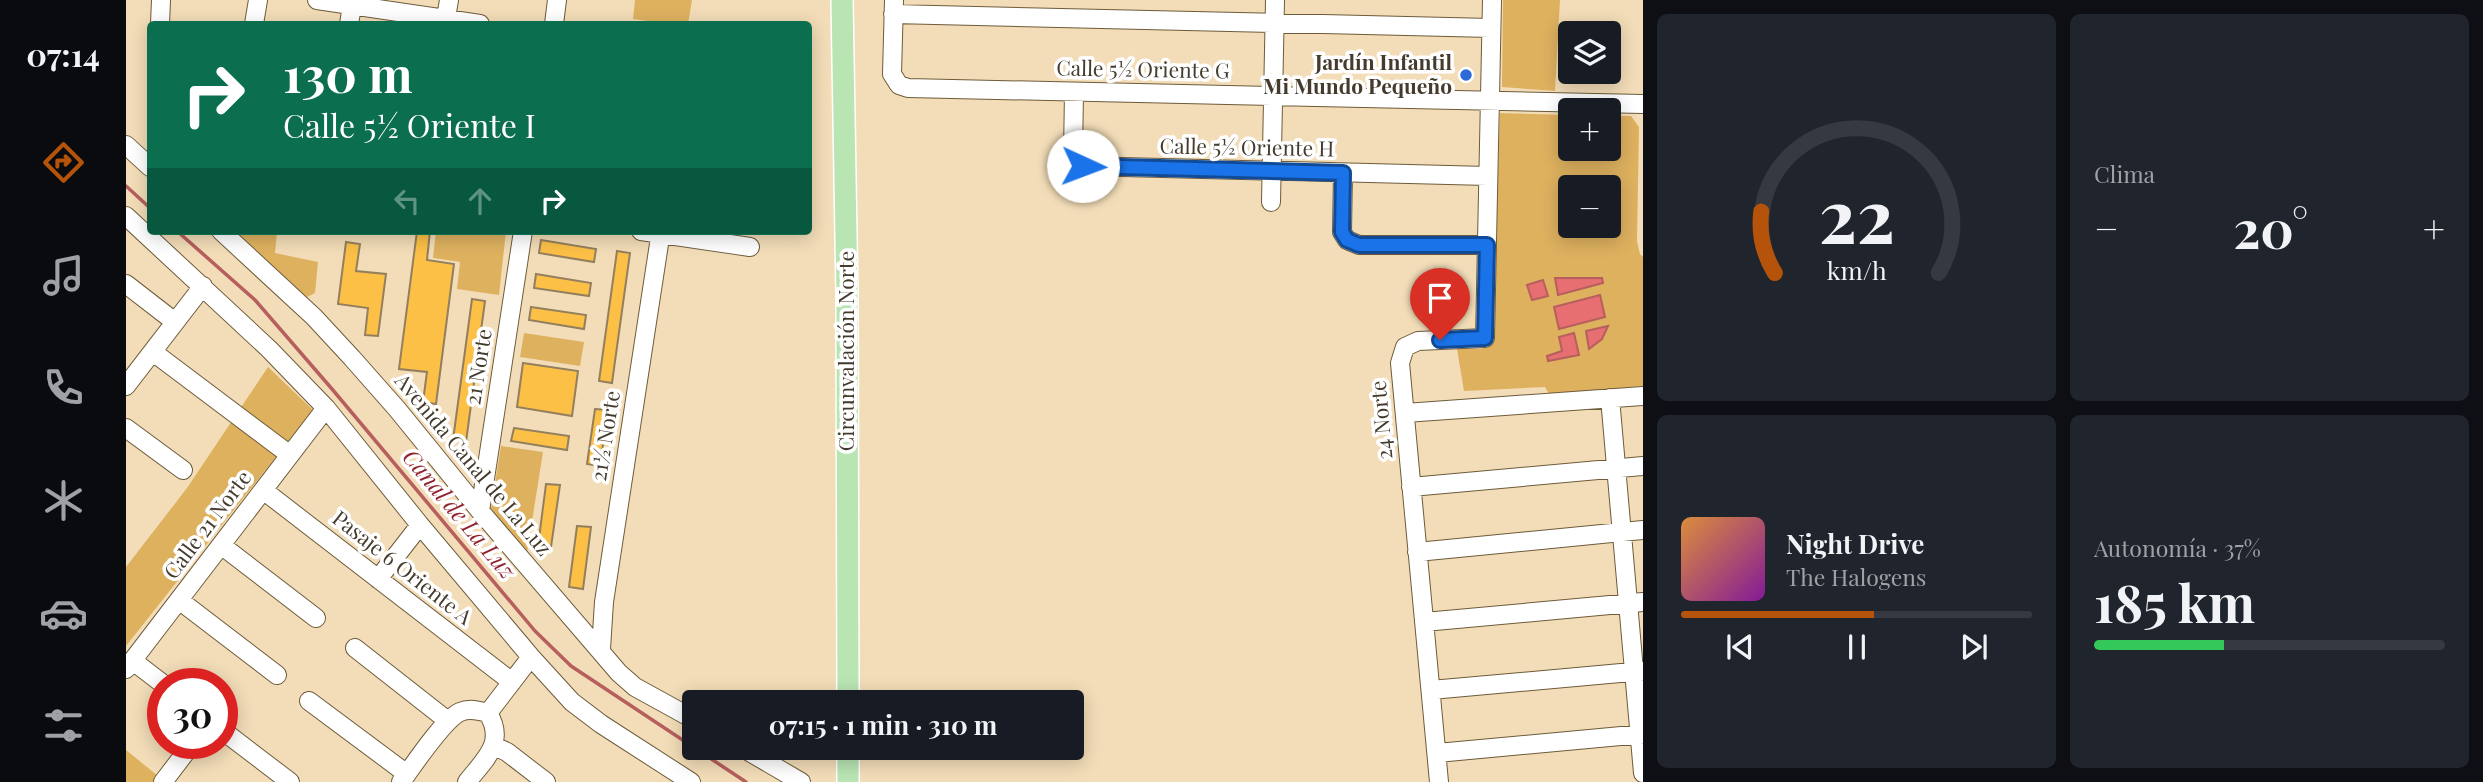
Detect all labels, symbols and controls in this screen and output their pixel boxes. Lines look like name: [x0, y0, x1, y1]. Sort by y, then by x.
map controls: [1558, 21, 1621, 238]
button: layers: [1558, 21, 1621, 84]
text: 07:14: [26, 32, 100, 75]
text: 130 m: [283, 40, 413, 105]
place label: Jardín Infantil Mi Mundo Pequeño: [1263, 47, 1452, 99]
icon: right: [168, 49, 259, 140]
street label: Calle 5½ Oriente G: [1056, 52, 1230, 84]
marker: Jardín Infantil Mi Mundo Pequeño: [1458, 67, 1474, 83]
button: +: [1558, 98, 1621, 161]
text: Calle 5½ Oriente I: [283, 103, 536, 146]
position arrow: [1046, 129, 1120, 203]
street label: Calle 5½ Oriente H: [1159, 130, 1335, 162]
icon: directions: [39, 138, 88, 187]
text: Clima: [2094, 158, 2155, 189]
text: 22: [1818, 165, 1895, 262]
button: −: [1558, 175, 1621, 238]
icon: left: [388, 182, 426, 220]
icon: ahead: [461, 182, 499, 220]
icon: right: [534, 182, 572, 220]
text: 20°: [2233, 193, 2308, 262]
text: −: [2094, 202, 2119, 253]
text: +: [2423, 202, 2445, 253]
icon: music: [39, 251, 88, 300]
street label: Circunvalación Norte: [831, 251, 859, 451]
text: km/h: [1827, 253, 1887, 286]
pin: [1410, 268, 1470, 340]
icon: arrive: [1421, 279, 1459, 317]
street label: 21 Norte: [457, 327, 497, 407]
icon: phone: [39, 363, 88, 412]
street label: Avenida Canal de La Luz: [389, 369, 557, 561]
street label: 24 Norte: [1363, 380, 1397, 461]
street label: 21½ Norte: [583, 388, 625, 483]
water label: Canal de La Luz: [397, 443, 521, 585]
street label: Calle 21 Norte: [156, 464, 256, 584]
icon: climate: [39, 476, 88, 525]
street label: Pasaje 6 Oriente A: [328, 503, 479, 630]
text: Night Drive: [1786, 526, 1924, 561]
text: Autonomía · 37%: [2094, 532, 2261, 563]
text: The Halogens: [1786, 561, 1926, 592]
text: 185 km: [2094, 567, 2255, 636]
icon: car: [39, 589, 88, 638]
icon: previous: [1721, 628, 1759, 666]
icon: pause: [1838, 628, 1876, 666]
icon: next: [1955, 628, 1993, 666]
speed limit sign: 30: [147, 668, 238, 759]
icon: filters: [39, 701, 88, 750]
text: 07:15 · 1 min · 310 m: [769, 707, 997, 742]

